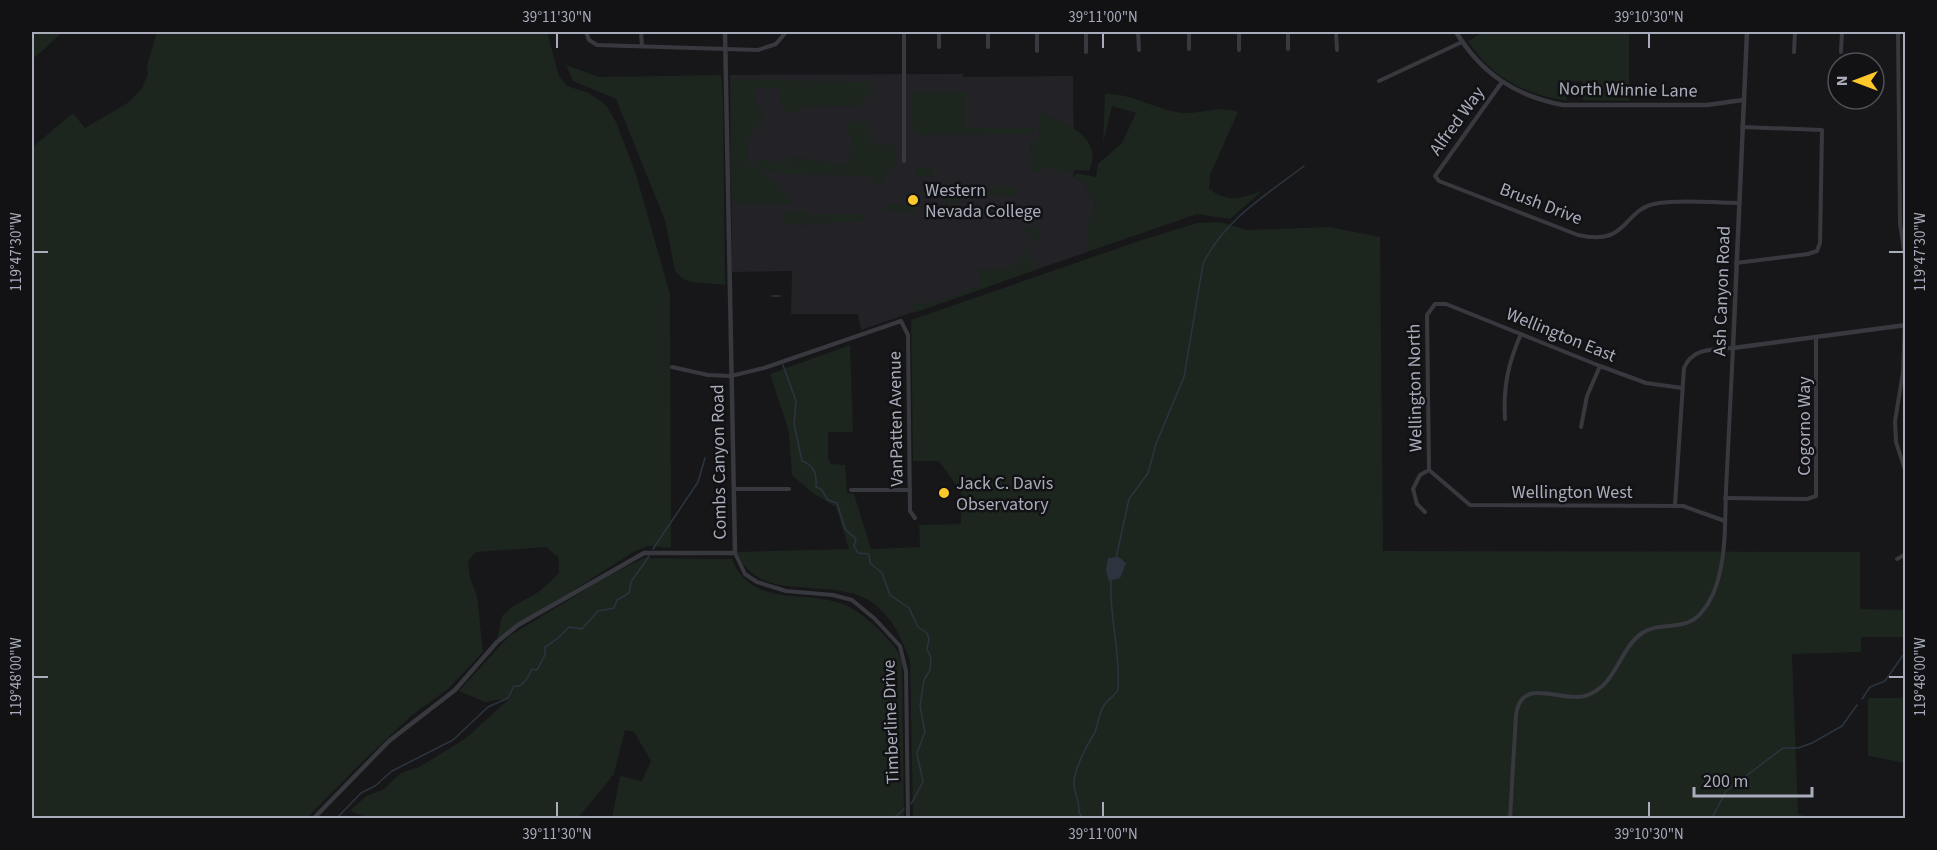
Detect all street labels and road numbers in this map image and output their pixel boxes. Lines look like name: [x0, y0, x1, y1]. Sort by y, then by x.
street label: North Winnie Lane: [1558, 76, 1698, 104]
street label: Alfred Way: [1424, 81, 1491, 161]
street label: Brush Drive: [1496, 177, 1586, 231]
street label: Ash Canyon Road: [1707, 225, 1737, 357]
street label: Wellington East: [1502, 302, 1620, 368]
street label: Wellington North: [1401, 324, 1429, 452]
street label: VanPatten Avenue: [882, 351, 910, 487]
street label: Cogorno Way: [1792, 376, 1817, 476]
street label: Combs Canyon Road: [705, 384, 733, 540]
street label: Wellington West: [1512, 480, 1632, 505]
street label: Timberline Drive: [876, 659, 906, 785]

